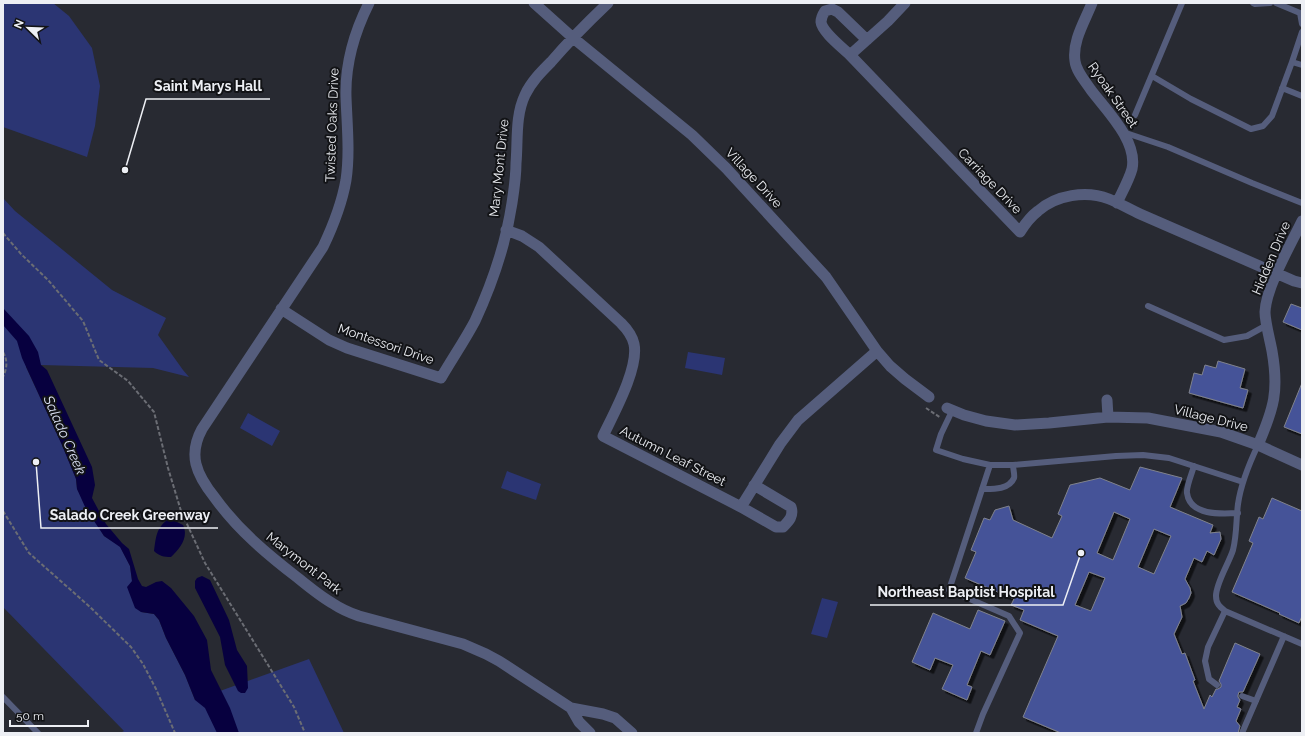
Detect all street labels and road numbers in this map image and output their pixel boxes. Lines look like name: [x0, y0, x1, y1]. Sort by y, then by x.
street label: Ryoak Street: [1085, 59, 1141, 131]
street label: Twisted Oaks Drive: [323, 67, 341, 182]
street label: Mary Mont Drive: [486, 118, 512, 218]
street label: Village Drive: [723, 145, 786, 211]
street label: Carriage Drive: [955, 145, 1025, 217]
street label: Hidden Drive: [1249, 219, 1293, 297]
street label: Montessori Drive: [336, 321, 436, 368]
street label: Village Drive: [1172, 402, 1250, 435]
street label: Autumn Leaf Street: [618, 423, 729, 489]
street label: Marymont Park: [263, 529, 345, 597]

